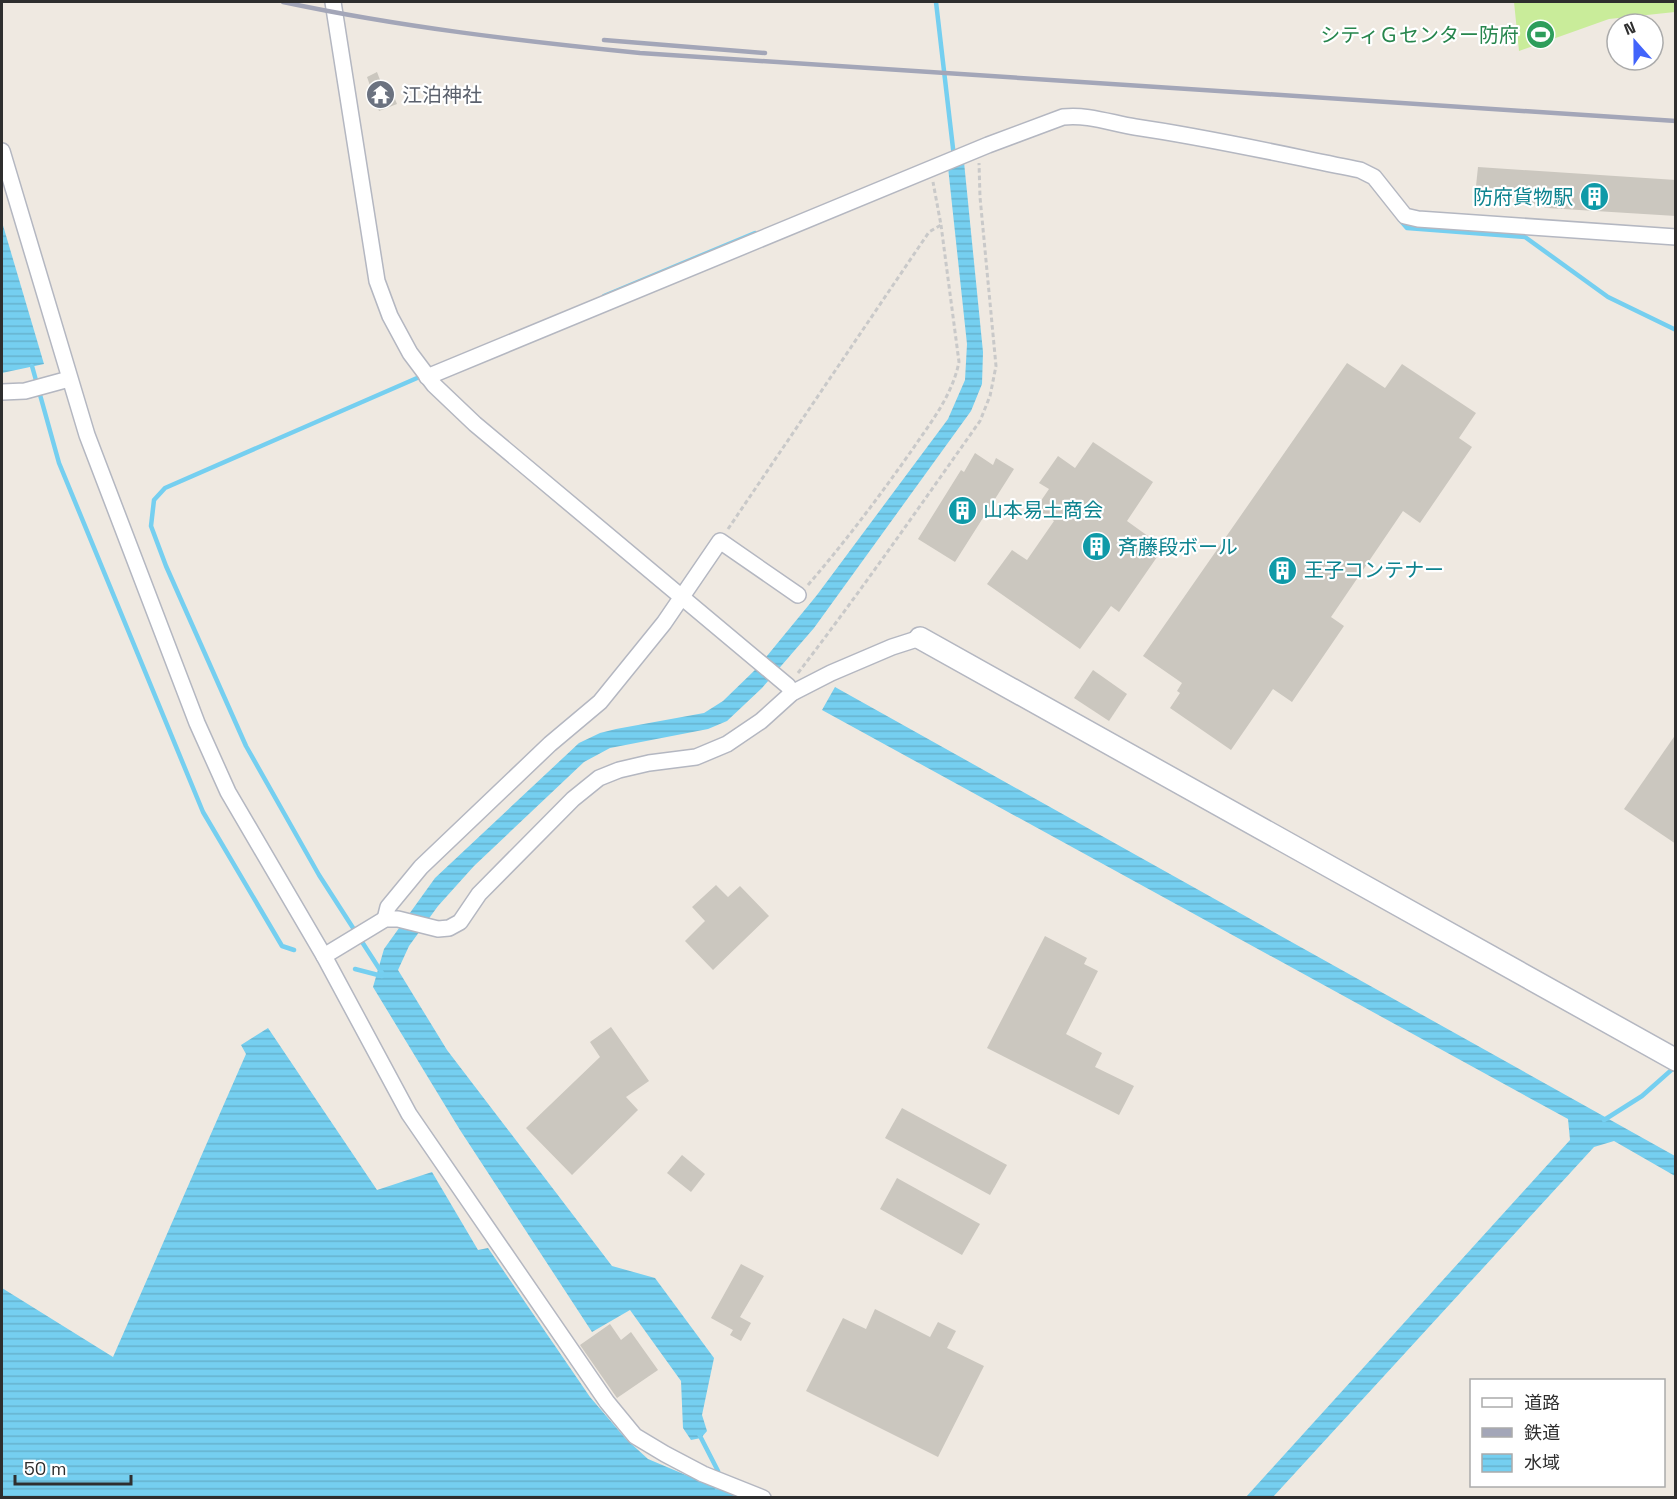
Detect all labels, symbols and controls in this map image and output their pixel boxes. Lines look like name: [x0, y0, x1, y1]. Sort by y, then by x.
north arrow: [1605, 12, 1665, 72]
text: N: [1621, 17, 1639, 40]
sports icon: シティＧセンター防府: [1524, 19, 1556, 51]
place label: シティＧセンター防府: [1320, 22, 1519, 48]
temple icon: 江泊神社: [365, 79, 397, 111]
place label: 江泊神社: [402, 82, 482, 108]
building icon: 防府貨物駅: [1578, 181, 1610, 213]
place label: 防府貨物駅: [1473, 184, 1573, 210]
building icon: 山本易土商会: [946, 494, 978, 526]
place label: 山本易土商会: [983, 497, 1103, 523]
building icon: 斉藤段ボール: [1081, 531, 1113, 563]
place label: 斉藤段ボール: [1118, 534, 1238, 560]
building icon: 王子コンテナー: [1267, 554, 1299, 586]
place label: 王子コンテナー: [1304, 557, 1444, 583]
legend: [1470, 1379, 1665, 1487]
text: 道路: [1524, 1391, 1560, 1414]
text: 鉄道: [1524, 1421, 1560, 1444]
scale bar: [15, 1448, 130, 1486]
text: 水域: [1524, 1451, 1560, 1474]
text: 50 m: [24, 1457, 66, 1480]

